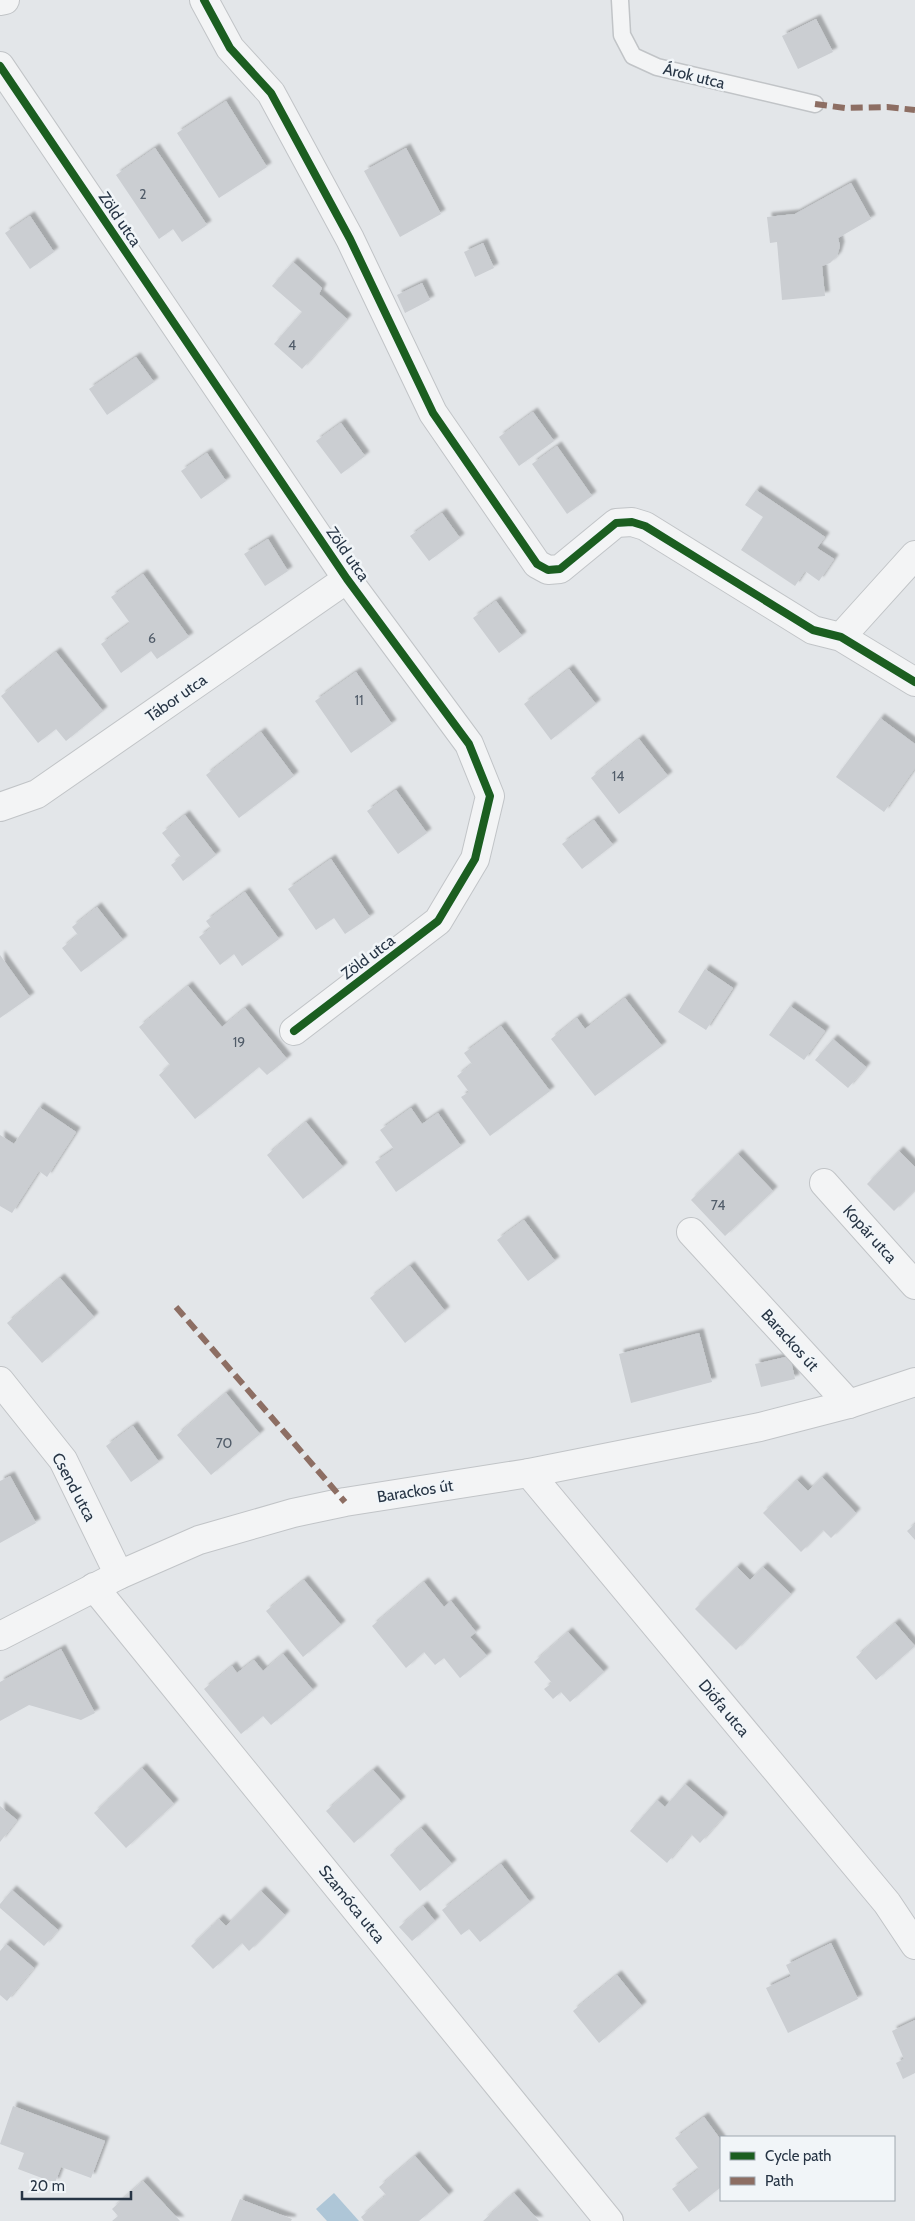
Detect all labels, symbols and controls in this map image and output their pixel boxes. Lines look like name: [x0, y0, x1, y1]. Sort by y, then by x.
street label: Árok utca: [661, 59, 727, 93]
house number: 2: [139, 185, 147, 203]
street label: Zöld utca: [95, 188, 145, 250]
house number: 4: [288, 336, 296, 354]
street label: Zöld utca: [322, 523, 374, 585]
house number: 6: [148, 629, 156, 647]
street label: Tábor utca: [142, 670, 210, 726]
house number: 11: [354, 691, 364, 709]
house number: 14: [612, 767, 624, 785]
street label: Zöld utca: [338, 931, 399, 983]
house number: 19: [233, 1033, 245, 1051]
house number: 74: [711, 1196, 725, 1214]
street label: Kopár utca: [839, 1201, 901, 1267]
street label: Barackos út: [757, 1305, 823, 1375]
house number: 70: [216, 1434, 233, 1452]
street label: Csend utca: [48, 1450, 100, 1525]
street label: Barackos út: [376, 1476, 455, 1506]
street label: Diófa utca: [695, 1676, 754, 1741]
street label: Szamóca utca: [315, 1861, 389, 1947]
legend: [720, 2136, 895, 2201]
text: Cycle path: [765, 2147, 831, 2165]
scale bar: [22, 2168, 131, 2200]
text: Path: [765, 2172, 794, 2190]
text: 20 m: [30, 2177, 65, 2195]

